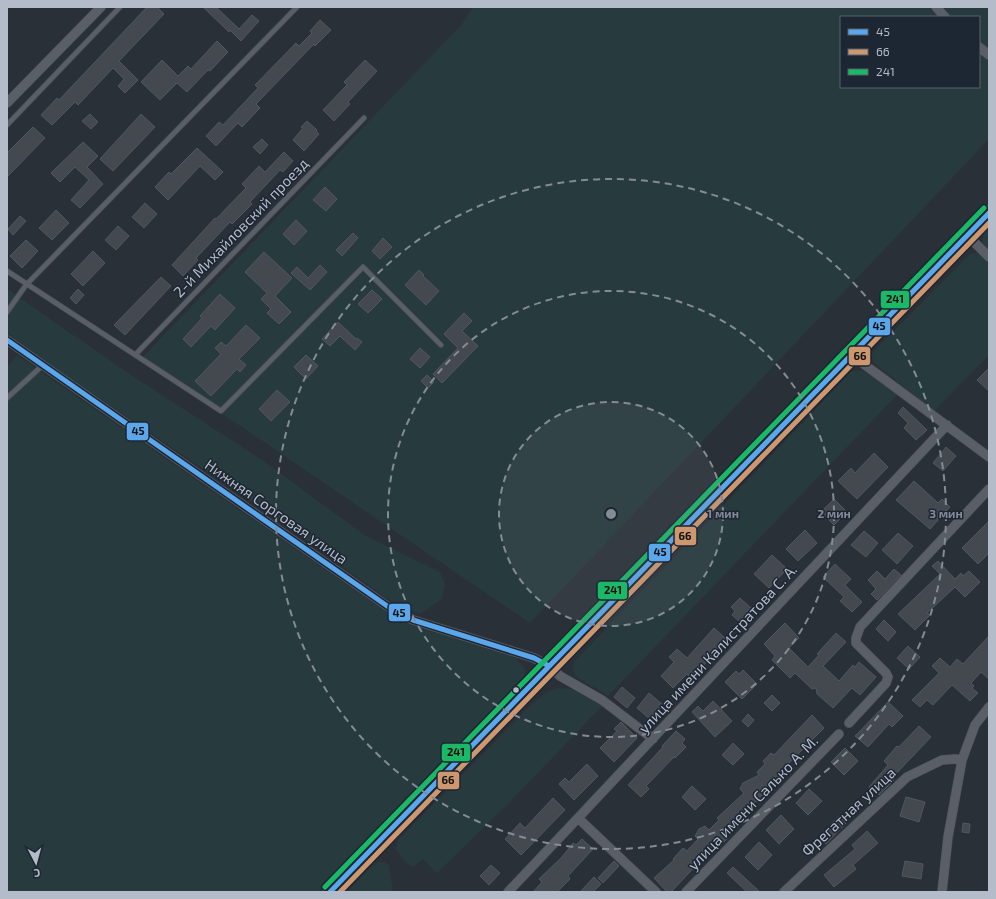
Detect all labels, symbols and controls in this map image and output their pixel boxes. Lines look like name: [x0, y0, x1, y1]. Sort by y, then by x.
legend: [840, 16, 980, 88]
text: 45: [876, 24, 890, 38]
text: 66: [876, 44, 890, 58]
text: 241: [876, 64, 895, 78]
street label: 2-й Михайловский проезд: [169, 154, 312, 301]
line badge: 241: [880, 290, 910, 309]
text: 241: [886, 292, 904, 305]
line badge: 45: [868, 317, 891, 336]
text: 45: [872, 319, 886, 332]
line badge: 66: [848, 346, 871, 366]
text: 66: [854, 349, 867, 362]
line badge: 45: [126, 422, 149, 441]
text: 45: [131, 424, 145, 437]
street label: Нижняя Сорговая улица: [201, 455, 351, 568]
text: 1 мин: [707, 506, 739, 520]
text: 2 мин: [817, 506, 851, 520]
text: 3 мин: [929, 506, 963, 520]
centre of rings: [604, 507, 618, 521]
line badge: 66: [674, 526, 697, 546]
text: 66: [679, 529, 692, 542]
line badge: 45: [648, 543, 671, 562]
text: 45: [653, 545, 667, 558]
street label: улица имени Калистратова С. А.: [634, 560, 801, 737]
line badge: 241: [597, 581, 628, 600]
text: 241: [604, 583, 622, 596]
line badge: 45: [388, 603, 411, 622]
text: 45: [392, 606, 406, 619]
unlabelled marker: [511, 685, 521, 695]
street label: улица имени Салько А. М.: [683, 731, 822, 874]
line badge: 241: [441, 743, 471, 762]
text: 241: [447, 745, 465, 758]
street label: Фрегатная улица: [798, 763, 900, 860]
line badge: 66: [437, 771, 460, 790]
text: 66: [442, 773, 455, 786]
north arrow: [16, 843, 56, 883]
text: С: [33, 867, 41, 880]

